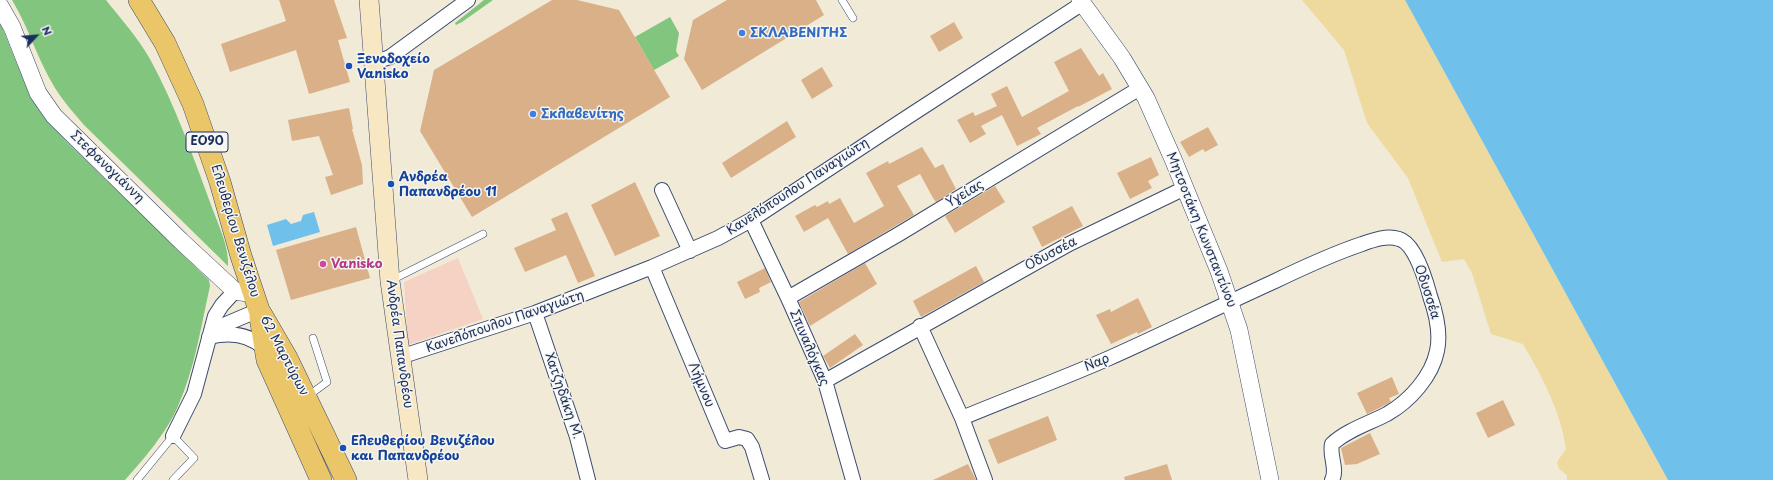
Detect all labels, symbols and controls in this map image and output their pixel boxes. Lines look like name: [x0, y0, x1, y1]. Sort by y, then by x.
north arrow: [16, 16, 56, 56]
text: N: [38, 23, 57, 38]
place label: ΣΚΛΑΒΕΝΙΤΗΣ: [750, 25, 847, 41]
marker: ΣΚΛΑΒΕΝΙΤΗΣ: [737, 28, 747, 38]
place label: Ξενοδοχείο Vanisko: [357, 51, 430, 82]
marker: Ξενοδοχείο Vanisko: [344, 61, 354, 71]
place label: Σκλαβενίτης: [541, 106, 624, 122]
marker: Σκλαβενίτης: [528, 109, 538, 119]
street label: Στεφανογιάννη: [67, 128, 147, 206]
road number: ΕΟ90: [186, 132, 228, 152]
street label: Κανελόπουλου Παναγιώτη: [724, 135, 872, 239]
street label: Μητσοτάκη Κωνσταντίνου: [1163, 150, 1239, 310]
street label: Ελευθερίου Βενιζέλου: [207, 163, 263, 299]
place label: Ανδρέα Παπανδρέου 11: [399, 169, 497, 200]
street label: Υγείας: [943, 177, 987, 211]
marker: Ανδρέα Παπανδρέου 11: [386, 179, 396, 189]
street label: Οδυσσέα: [1022, 234, 1080, 274]
place label: Vanisko: [331, 256, 383, 272]
marker: Vanisko: [318, 259, 328, 269]
street label: Οδυσσέα: [1411, 263, 1443, 321]
street label: Ανδρέα Παπανδρέου: [382, 279, 416, 409]
street label: Κανελόπουλου Παναγιώτη: [424, 288, 586, 356]
street label: Σπιναλόγκας: [786, 308, 832, 388]
street label: 62 Μαρτύρων: [256, 313, 312, 399]
street label: Χατζηδάκη Μ.: [541, 351, 585, 441]
street label: Ναρ: [1082, 351, 1112, 375]
street label: Λήμνου: [685, 360, 717, 410]
place label: Ελευθερίου Βενιζέλου και Παπανδρέου: [351, 433, 495, 464]
marker: Ελευθερίου Βενιζέλου και Παπανδρέου: [338, 443, 348, 453]

